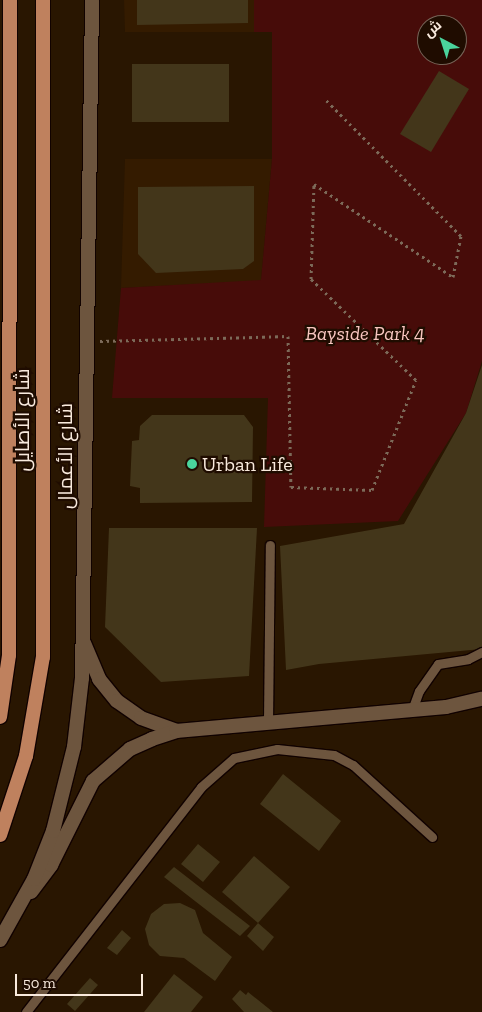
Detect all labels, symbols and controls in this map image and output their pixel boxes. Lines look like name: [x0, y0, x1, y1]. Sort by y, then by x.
north arrow: [417, 15, 467, 65]
text: ش: [420, 17, 445, 41]
park label: Bayside Park 4: [305, 321, 425, 345]
street label: شارع الأصايل: [10, 368, 34, 472]
street label: شارع الأعمال: [53, 403, 77, 509]
place label: Urban Life: [202, 452, 293, 476]
marker: Urban Life: [186, 458, 198, 470]
scale bar: [18, 964, 145, 996]
text: 50 m: [23, 974, 56, 992]

